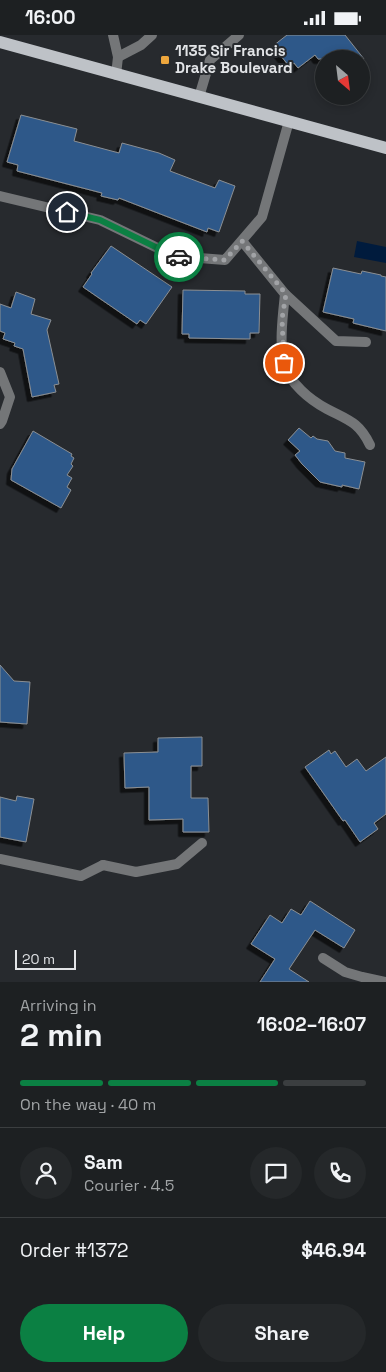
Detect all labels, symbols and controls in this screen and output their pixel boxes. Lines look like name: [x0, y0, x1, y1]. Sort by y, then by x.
text: 16:00: [25, 5, 76, 30]
place label: 1135 Sir Francis Drake Boulevard: [175, 41, 293, 77]
north arrow: [315, 50, 370, 105]
map controls: [315, 50, 370, 105]
marker: 1135 Sir Francis Drake Boulevard: [159, 54, 171, 66]
pin: [46, 191, 88, 233]
icon: home: [53, 198, 81, 226]
courier: [154, 232, 204, 282]
icon: car: [165, 243, 193, 271]
pin: [263, 342, 305, 384]
icon: bag: [270, 349, 298, 377]
scale bar: [15, 947, 76, 970]
text: 20 m: [22, 950, 55, 968]
text: Arriving in: [20, 995, 97, 1016]
text: 16:02–16:07: [257, 1012, 366, 1037]
text: 2 min: [20, 1015, 103, 1055]
text: On the way · 40 m: [20, 1094, 156, 1115]
button: person: [20, 1147, 72, 1199]
button: chat: [250, 1147, 302, 1199]
button: phone: [314, 1147, 366, 1199]
text: Sam: [84, 1150, 123, 1175]
text: Courier · 4.5: [84, 1175, 174, 1196]
text: Order #1372: [20, 1238, 128, 1263]
text: $46.94: [301, 1238, 366, 1263]
button: Help: [20, 1304, 188, 1362]
button: Share: [198, 1304, 366, 1362]

